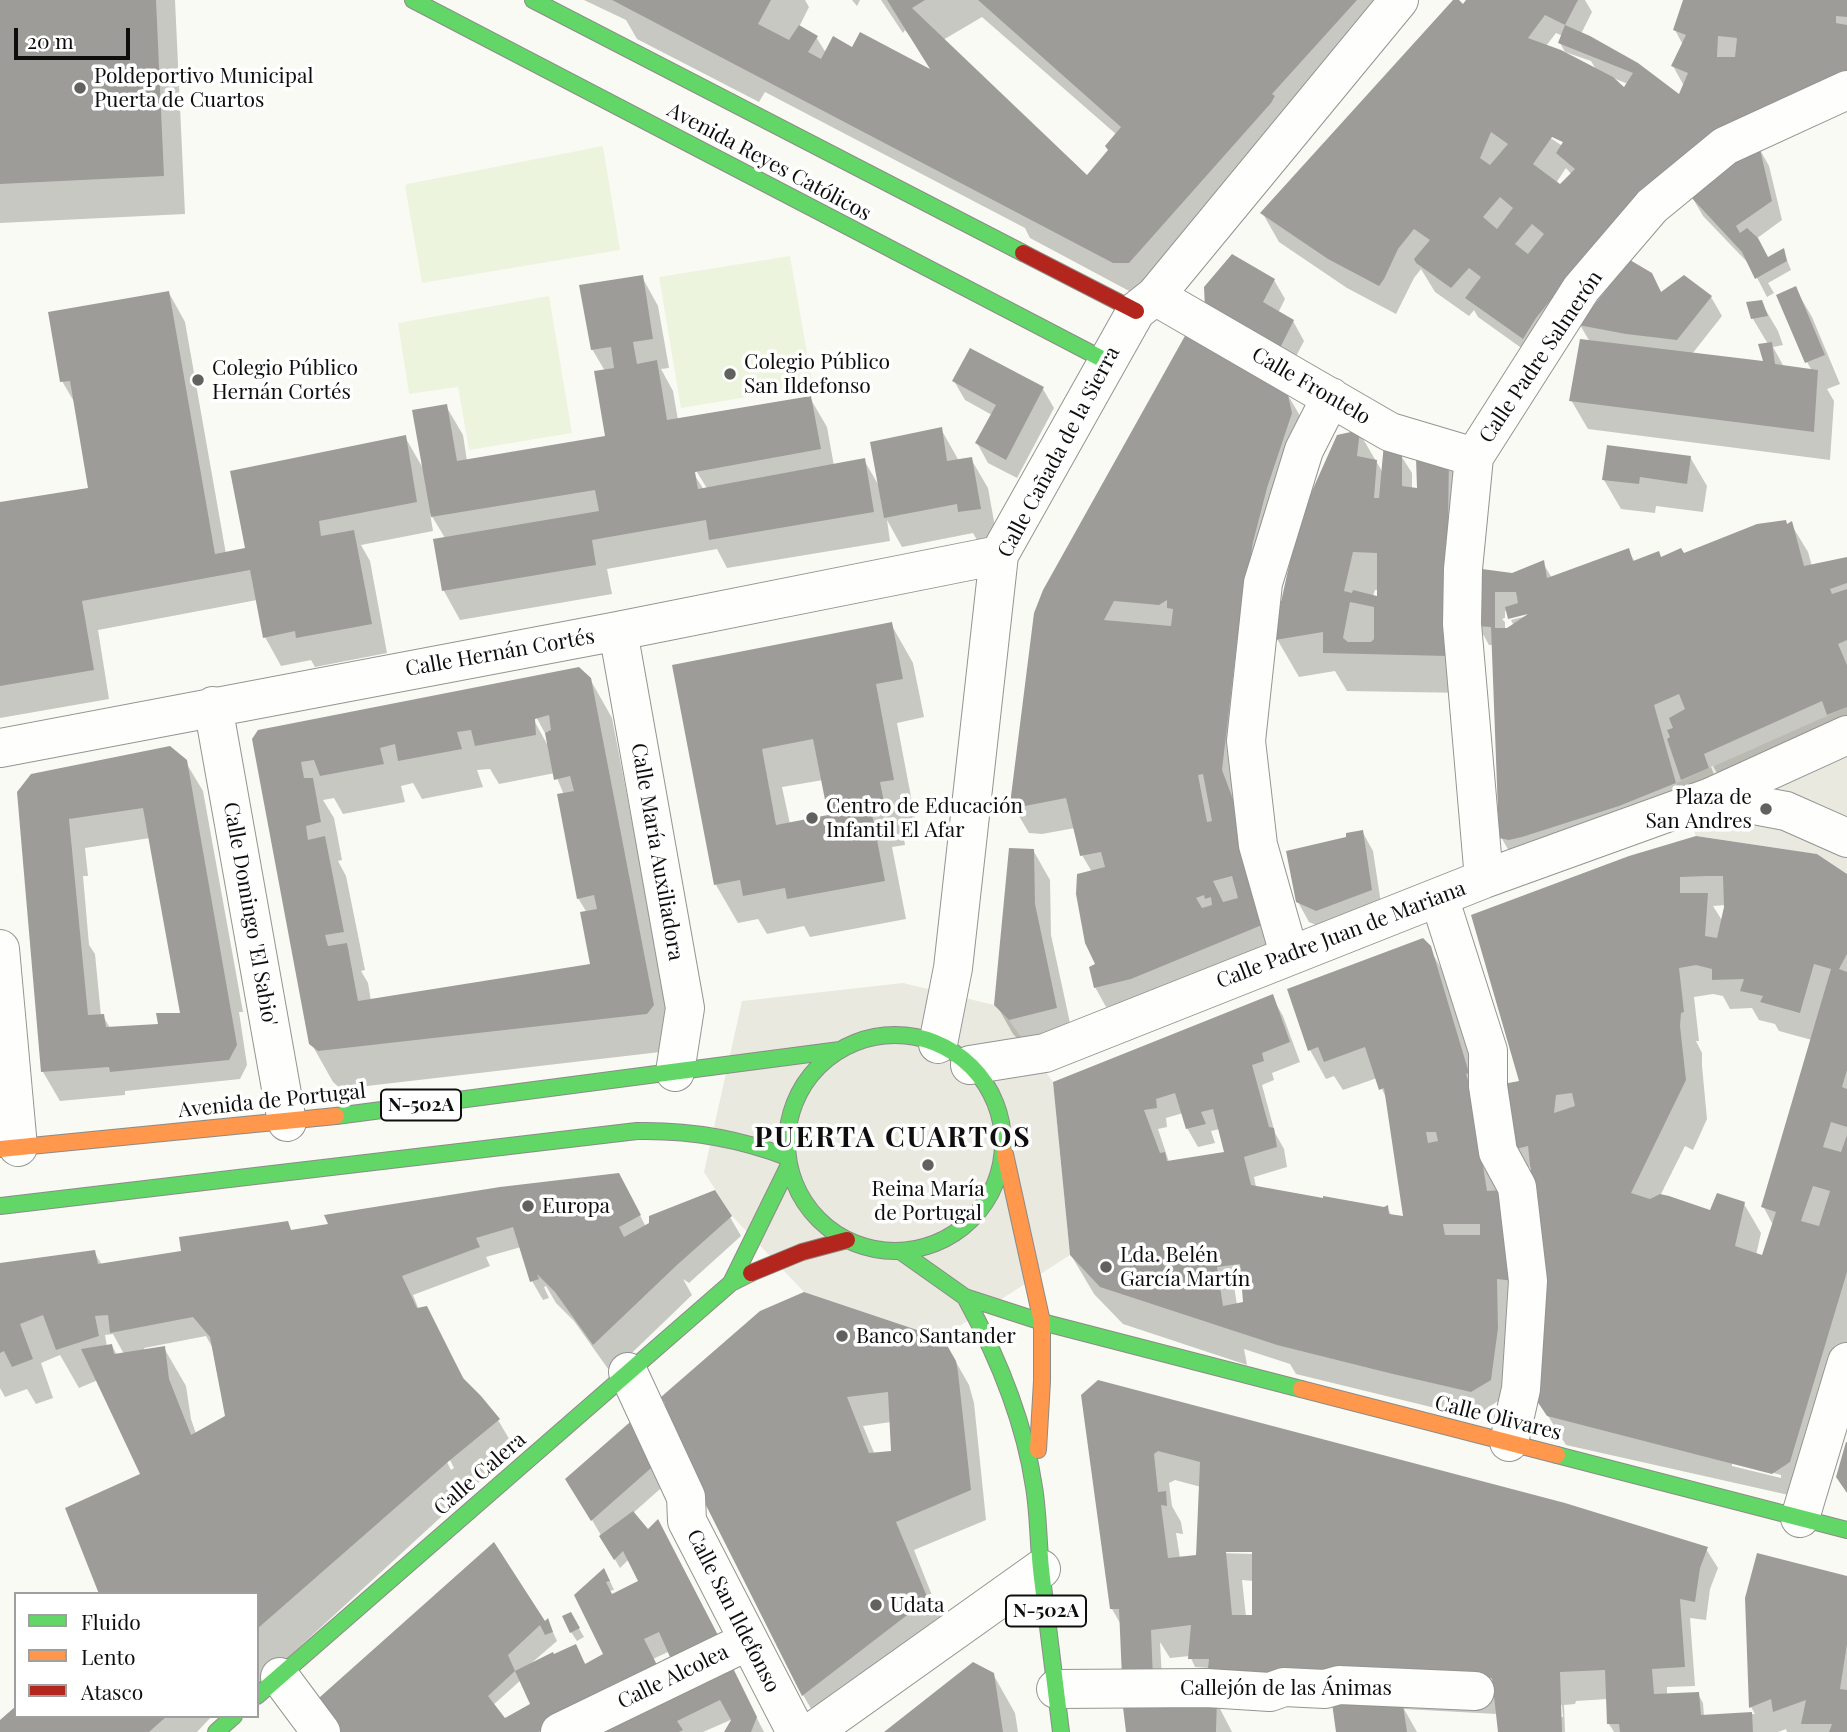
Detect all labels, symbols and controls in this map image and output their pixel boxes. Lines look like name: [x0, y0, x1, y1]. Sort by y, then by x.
scale bar: [18, 14, 133, 58]
text: 20 m: [27, 26, 74, 54]
place label: Poldeportivo Municipal Puerta de Cuartos: [94, 63, 313, 113]
marker: Poldeportivo Municipal Puerta de Cuartos: [72, 80, 88, 96]
street label: Avenida Reyes Católicos: [663, 98, 875, 226]
street label: Calle Padre Salmerón: [1474, 266, 1608, 448]
street label: Calle Cañada de la Sierra: [993, 342, 1125, 562]
street label: Calle Frontelo: [1247, 342, 1375, 430]
place label: Colegio Público San Ildefonso: [744, 349, 890, 399]
place label: Colegio Público Hernán Cortés: [212, 355, 358, 405]
marker: Colegio Público San Ildefonso: [722, 366, 738, 382]
marker: Colegio Público Hernán Cortés: [190, 372, 206, 388]
street label: Calle Hernán Cortés: [403, 624, 597, 682]
street label: Calle María Auxiliadora: [625, 741, 689, 963]
place label: Plaza de San Andres: [1646, 784, 1752, 834]
place label: Centro de Educación Infantil El Afar: [826, 793, 1023, 843]
street label: Calle Domingo 'El Sabio': [218, 800, 282, 1028]
marker: Plaza de San Andres: [1758, 801, 1774, 817]
marker: Centro de Educación Infantil El Afar: [804, 810, 820, 826]
street label: Calle Padre Juan de Mariana: [1213, 876, 1469, 994]
street label: Avenida de Portugal: [177, 1079, 367, 1123]
road number: N-502A: [381, 1090, 461, 1120]
district label: PUERTA CUARTOS: [756, 1121, 1030, 1155]
marker: Reina María de Portugal: [920, 1157, 936, 1173]
place label: Reina María de Portugal: [871, 1176, 985, 1226]
place label: Europa: [542, 1193, 610, 1219]
marker: Europa: [520, 1198, 536, 1214]
place label: Lda. Belén García Martín: [1120, 1242, 1250, 1292]
marker: Lda. Belén García Martín: [1098, 1259, 1114, 1275]
place label: Banco Santander: [856, 1323, 1016, 1349]
marker: Banco Santander: [834, 1328, 850, 1344]
street label: Calle Olivares: [1432, 1390, 1564, 1446]
street label: Calle Calera: [429, 1427, 531, 1521]
street label: Calle San Ildefonso: [681, 1525, 785, 1697]
legend: [14, 1592, 259, 1718]
place label: Udata: [890, 1592, 944, 1618]
road number: N-502A: [1006, 1596, 1086, 1626]
marker: Udata: [868, 1597, 884, 1613]
text: Fluido: [81, 1607, 141, 1635]
street label: Calle Alcolea: [614, 1639, 732, 1715]
text: Lento: [81, 1642, 135, 1670]
street label: Callejón de las Ánimas: [1180, 1675, 1392, 1701]
text: Atasco: [81, 1677, 143, 1705]

